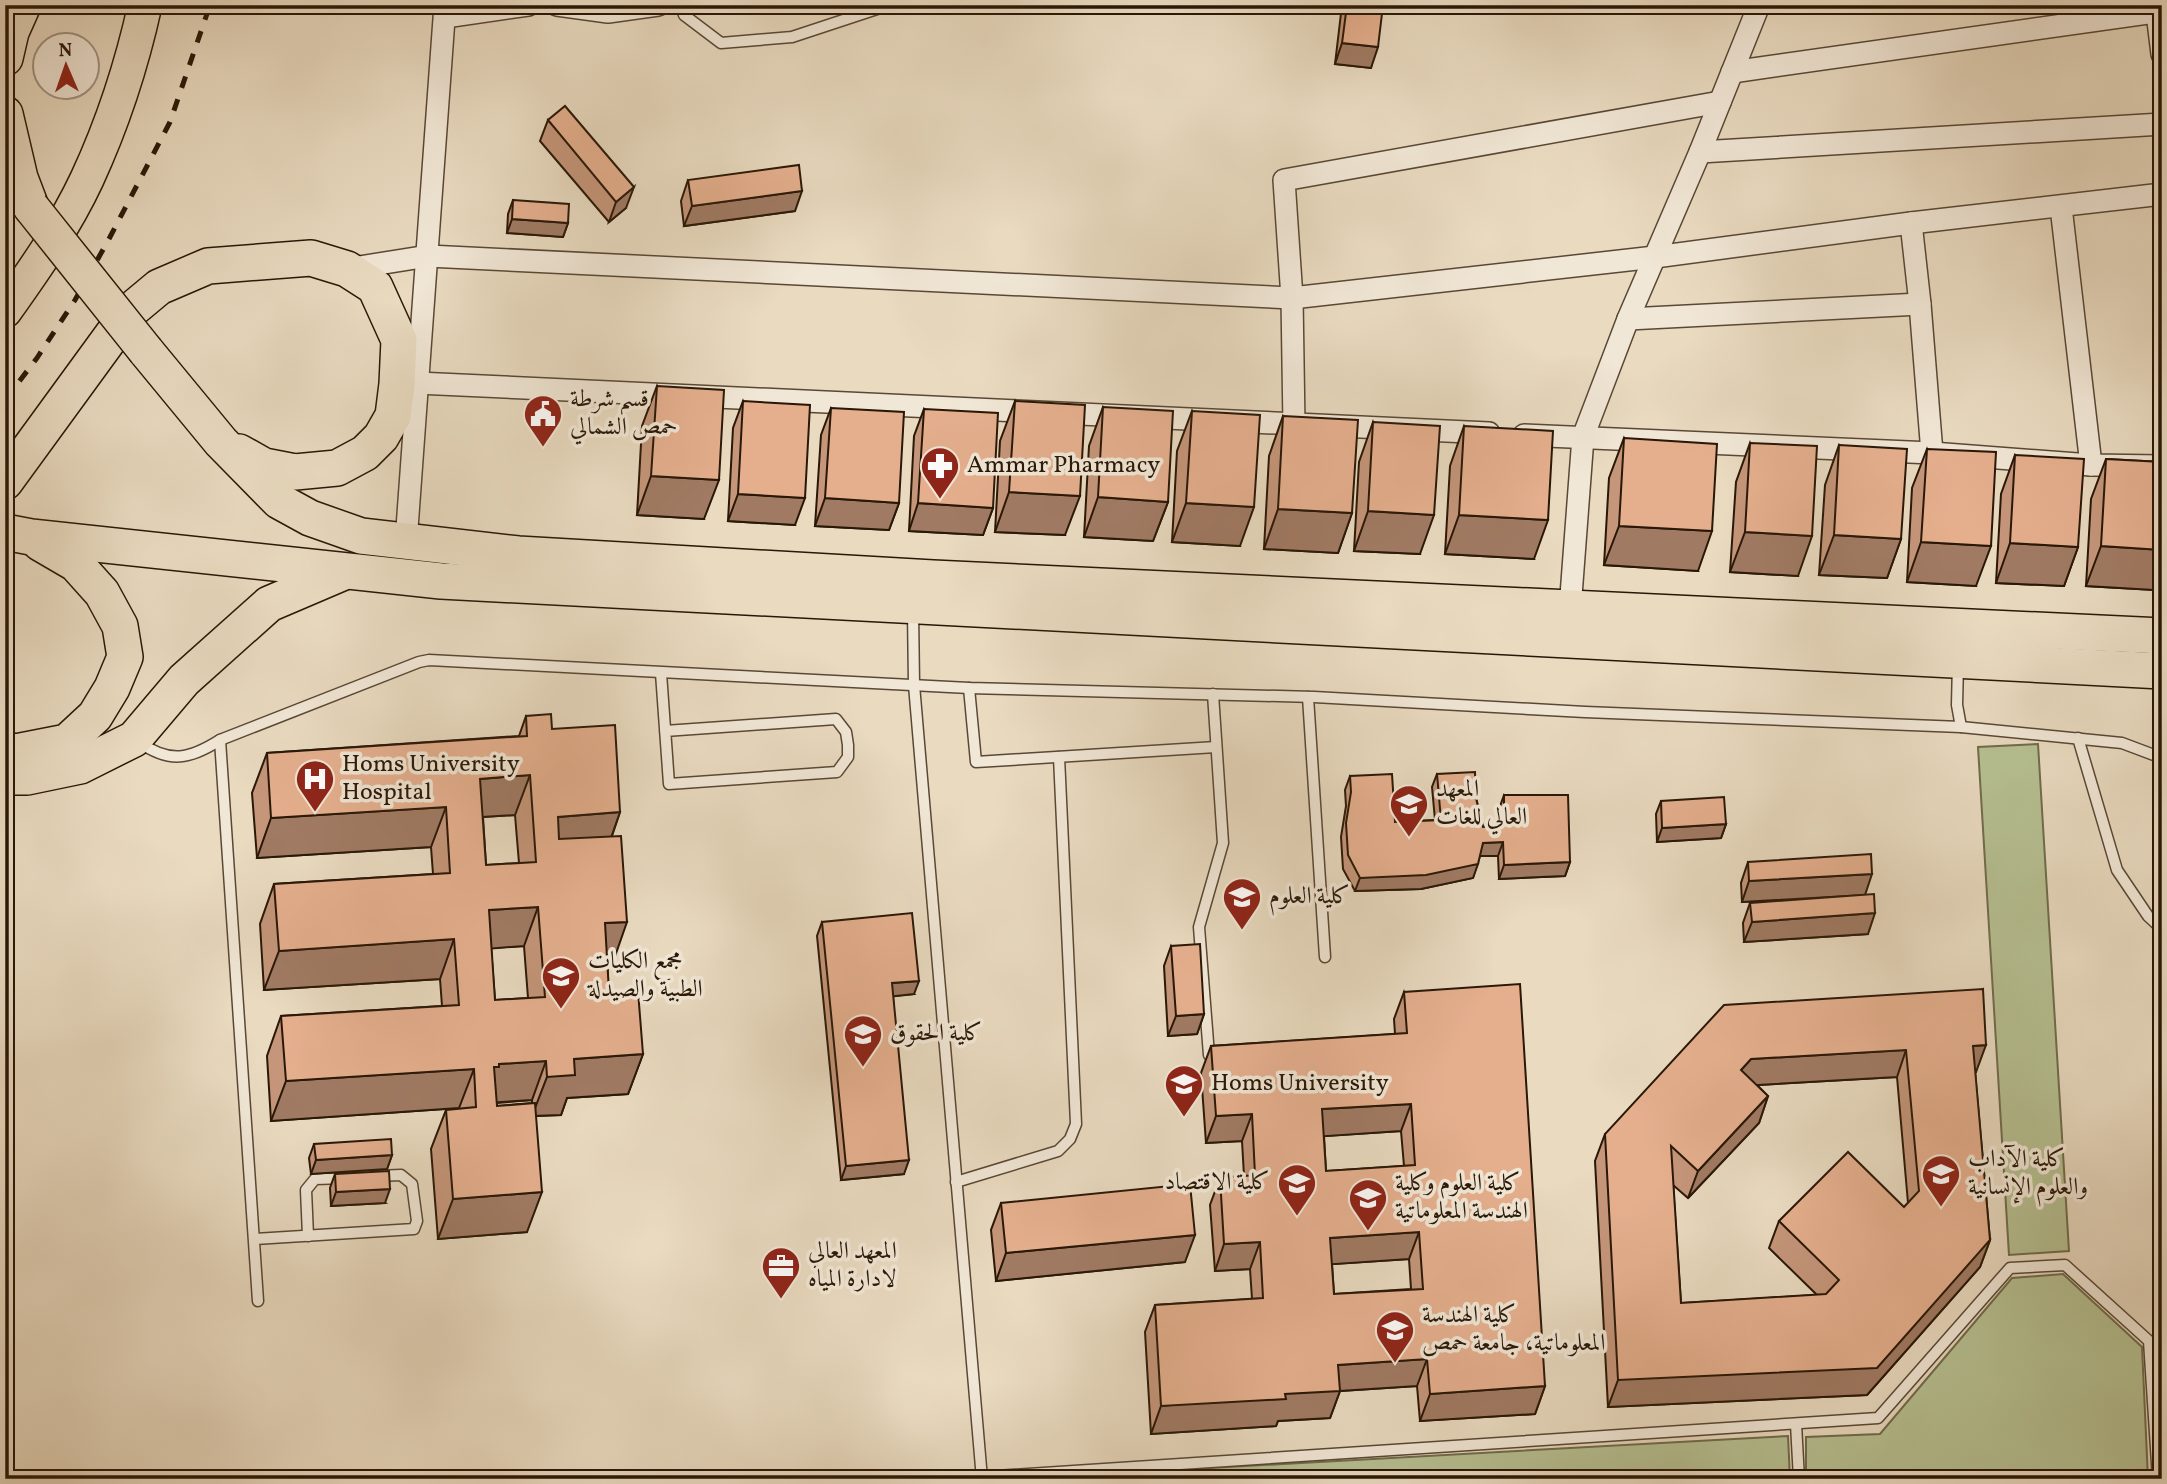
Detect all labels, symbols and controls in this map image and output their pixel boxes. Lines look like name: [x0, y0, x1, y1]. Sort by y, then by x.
north arrow: [32, 32, 102, 102]
text: N: [58, 38, 73, 64]
place label: قسم شرطة حمص الشمالي: [570, 383, 678, 445]
public building icon: قسم شرطة حمص الشمالي: [522, 393, 564, 448]
pharmacy icon: Ammar Pharmacy: [919, 445, 961, 500]
place label: Ammar Pharmacy: [967, 449, 1160, 483]
place label: Homs University Hospital: [342, 748, 520, 810]
hospital icon: Homs University Hospital: [294, 758, 336, 813]
place label: المعهد العالي للغات: [1436, 773, 1527, 835]
school or university icon: المعهد العالي للغات: [1388, 783, 1430, 838]
school or university icon: كلية العلوم: [1221, 876, 1263, 931]
place label: كلية العلوم: [1269, 880, 1350, 916]
place label: مجمع الكليات الطبية والصيدلة: [587, 945, 703, 1007]
school or university icon: مجمع الكليات الطبية والصيدلة: [540, 955, 582, 1010]
school or university icon: كلية الحقوق: [842, 1013, 884, 1068]
place label: كلية الحقوق: [890, 1017, 983, 1051]
school or university icon: Homs University: [1163, 1063, 1205, 1118]
place label: Homs University: [1211, 1067, 1389, 1101]
place label: كلية الآداب والعلوم الإنسانية: [1968, 1143, 2088, 1207]
school or university icon: كلية الآداب والعلوم الإنسانية: [1920, 1153, 1962, 1208]
school or university icon: كلية الاقتصاد: [1276, 1162, 1318, 1217]
place label: كلية الاقتصاد: [1164, 1166, 1270, 1200]
place label: كلية العلوم وكلية الهندسة المعلوماتية: [1395, 1167, 1528, 1229]
school or university icon: كلية العلوم وكلية الهندسة المعلوماتية: [1347, 1177, 1389, 1232]
place label: المعهد العالي لادارة المياه: [808, 1235, 897, 1297]
office icon: المعهد العالي لادارة المياه: [760, 1245, 802, 1300]
place label: كلية الهندسة المعلوماتية، جامعة حمص: [1422, 1299, 1605, 1361]
school or university icon: كلية الهندسة المعلوماتية، جامعة حمص: [1374, 1309, 1416, 1364]

